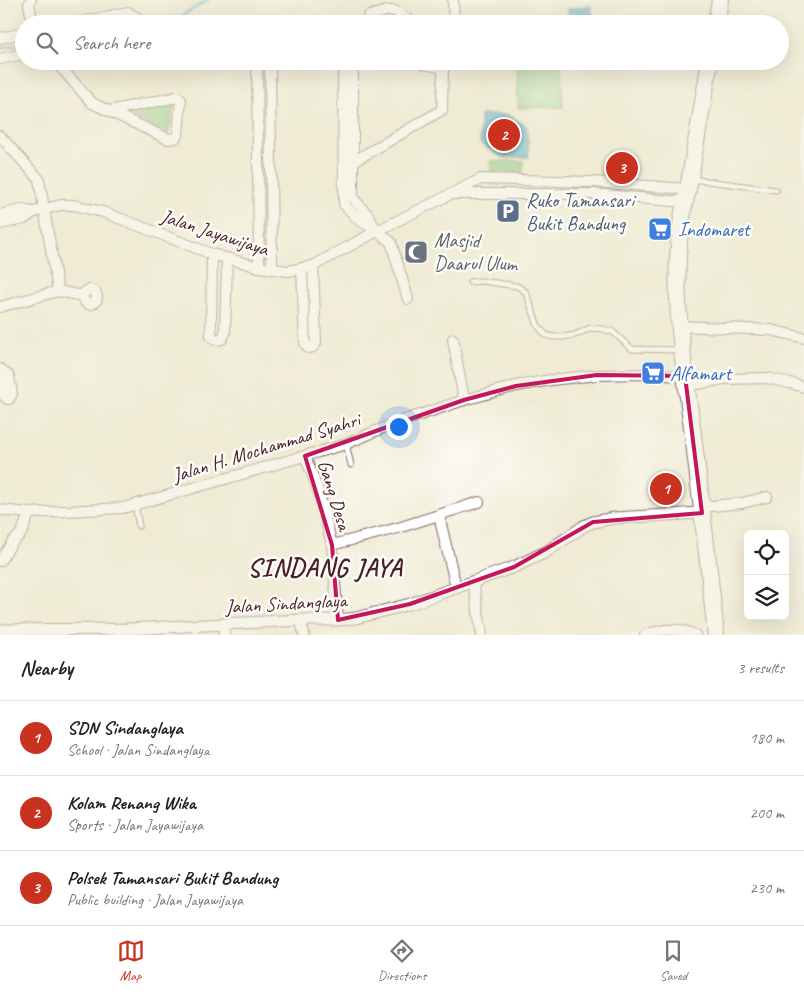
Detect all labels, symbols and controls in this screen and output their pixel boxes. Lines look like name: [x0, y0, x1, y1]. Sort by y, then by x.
search box: [15, 15, 789, 70]
icon: search: [33, 29, 61, 57]
text: Search here: [73, 31, 150, 55]
pin: 2: [488, 116, 520, 154]
pin: 3: [606, 149, 638, 187]
place label: Ruko Tamansari Bukit Bandung: [526, 188, 636, 236]
parking icon: Ruko Tamansari Bukit Bandung: [495, 198, 521, 224]
street label: Jalan Jayawijaya: [157, 203, 273, 262]
supermarket icon: Indomaret: [647, 216, 673, 242]
place label: Indomaret: [678, 217, 752, 242]
place label: Masjid Daarul Ulum: [434, 228, 519, 276]
mosque icon: Masjid Daarul Ulum: [403, 239, 429, 265]
supermarket icon: Alfamart: [640, 360, 666, 386]
place label: Alfamart: [670, 361, 733, 386]
street label: Jalan H. Mochammad Syahri: [169, 406, 365, 488]
your location: [386, 414, 412, 440]
street label: Gang Desa: [312, 457, 358, 535]
pin: 1: [650, 470, 682, 508]
map controls: [744, 530, 789, 620]
button: locate: [744, 530, 789, 575]
district label: SINDANG JAYA: [248, 552, 404, 584]
button: layers: [744, 575, 789, 620]
street label: Jalan Sindanglaya: [224, 588, 349, 619]
text: Nearby: [20, 655, 73, 681]
text: 3 results: [737, 658, 784, 678]
text: SDN Sindanglaya: [67, 716, 183, 740]
text: 1: [32, 728, 40, 748]
text: 180 m: [750, 728, 784, 748]
text: School · Jalan Sindanglaya: [67, 740, 209, 760]
text: Kolam Renang Wika: [67, 791, 196, 815]
text: 2: [32, 803, 40, 823]
text: 200 m: [750, 803, 784, 823]
text: Sports · Jalan Jayawijaya: [67, 815, 203, 835]
text: Polsek Tamansari Bukit Bandung: [67, 866, 278, 890]
text: 3: [32, 878, 40, 898]
text: 230 m: [750, 878, 784, 898]
text: Public building · Jalan Jayawijaya: [67, 890, 243, 910]
tab: Map: [117, 937, 145, 984]
tab: Directions: [378, 937, 426, 984]
tab: Saved: [659, 937, 687, 984]

